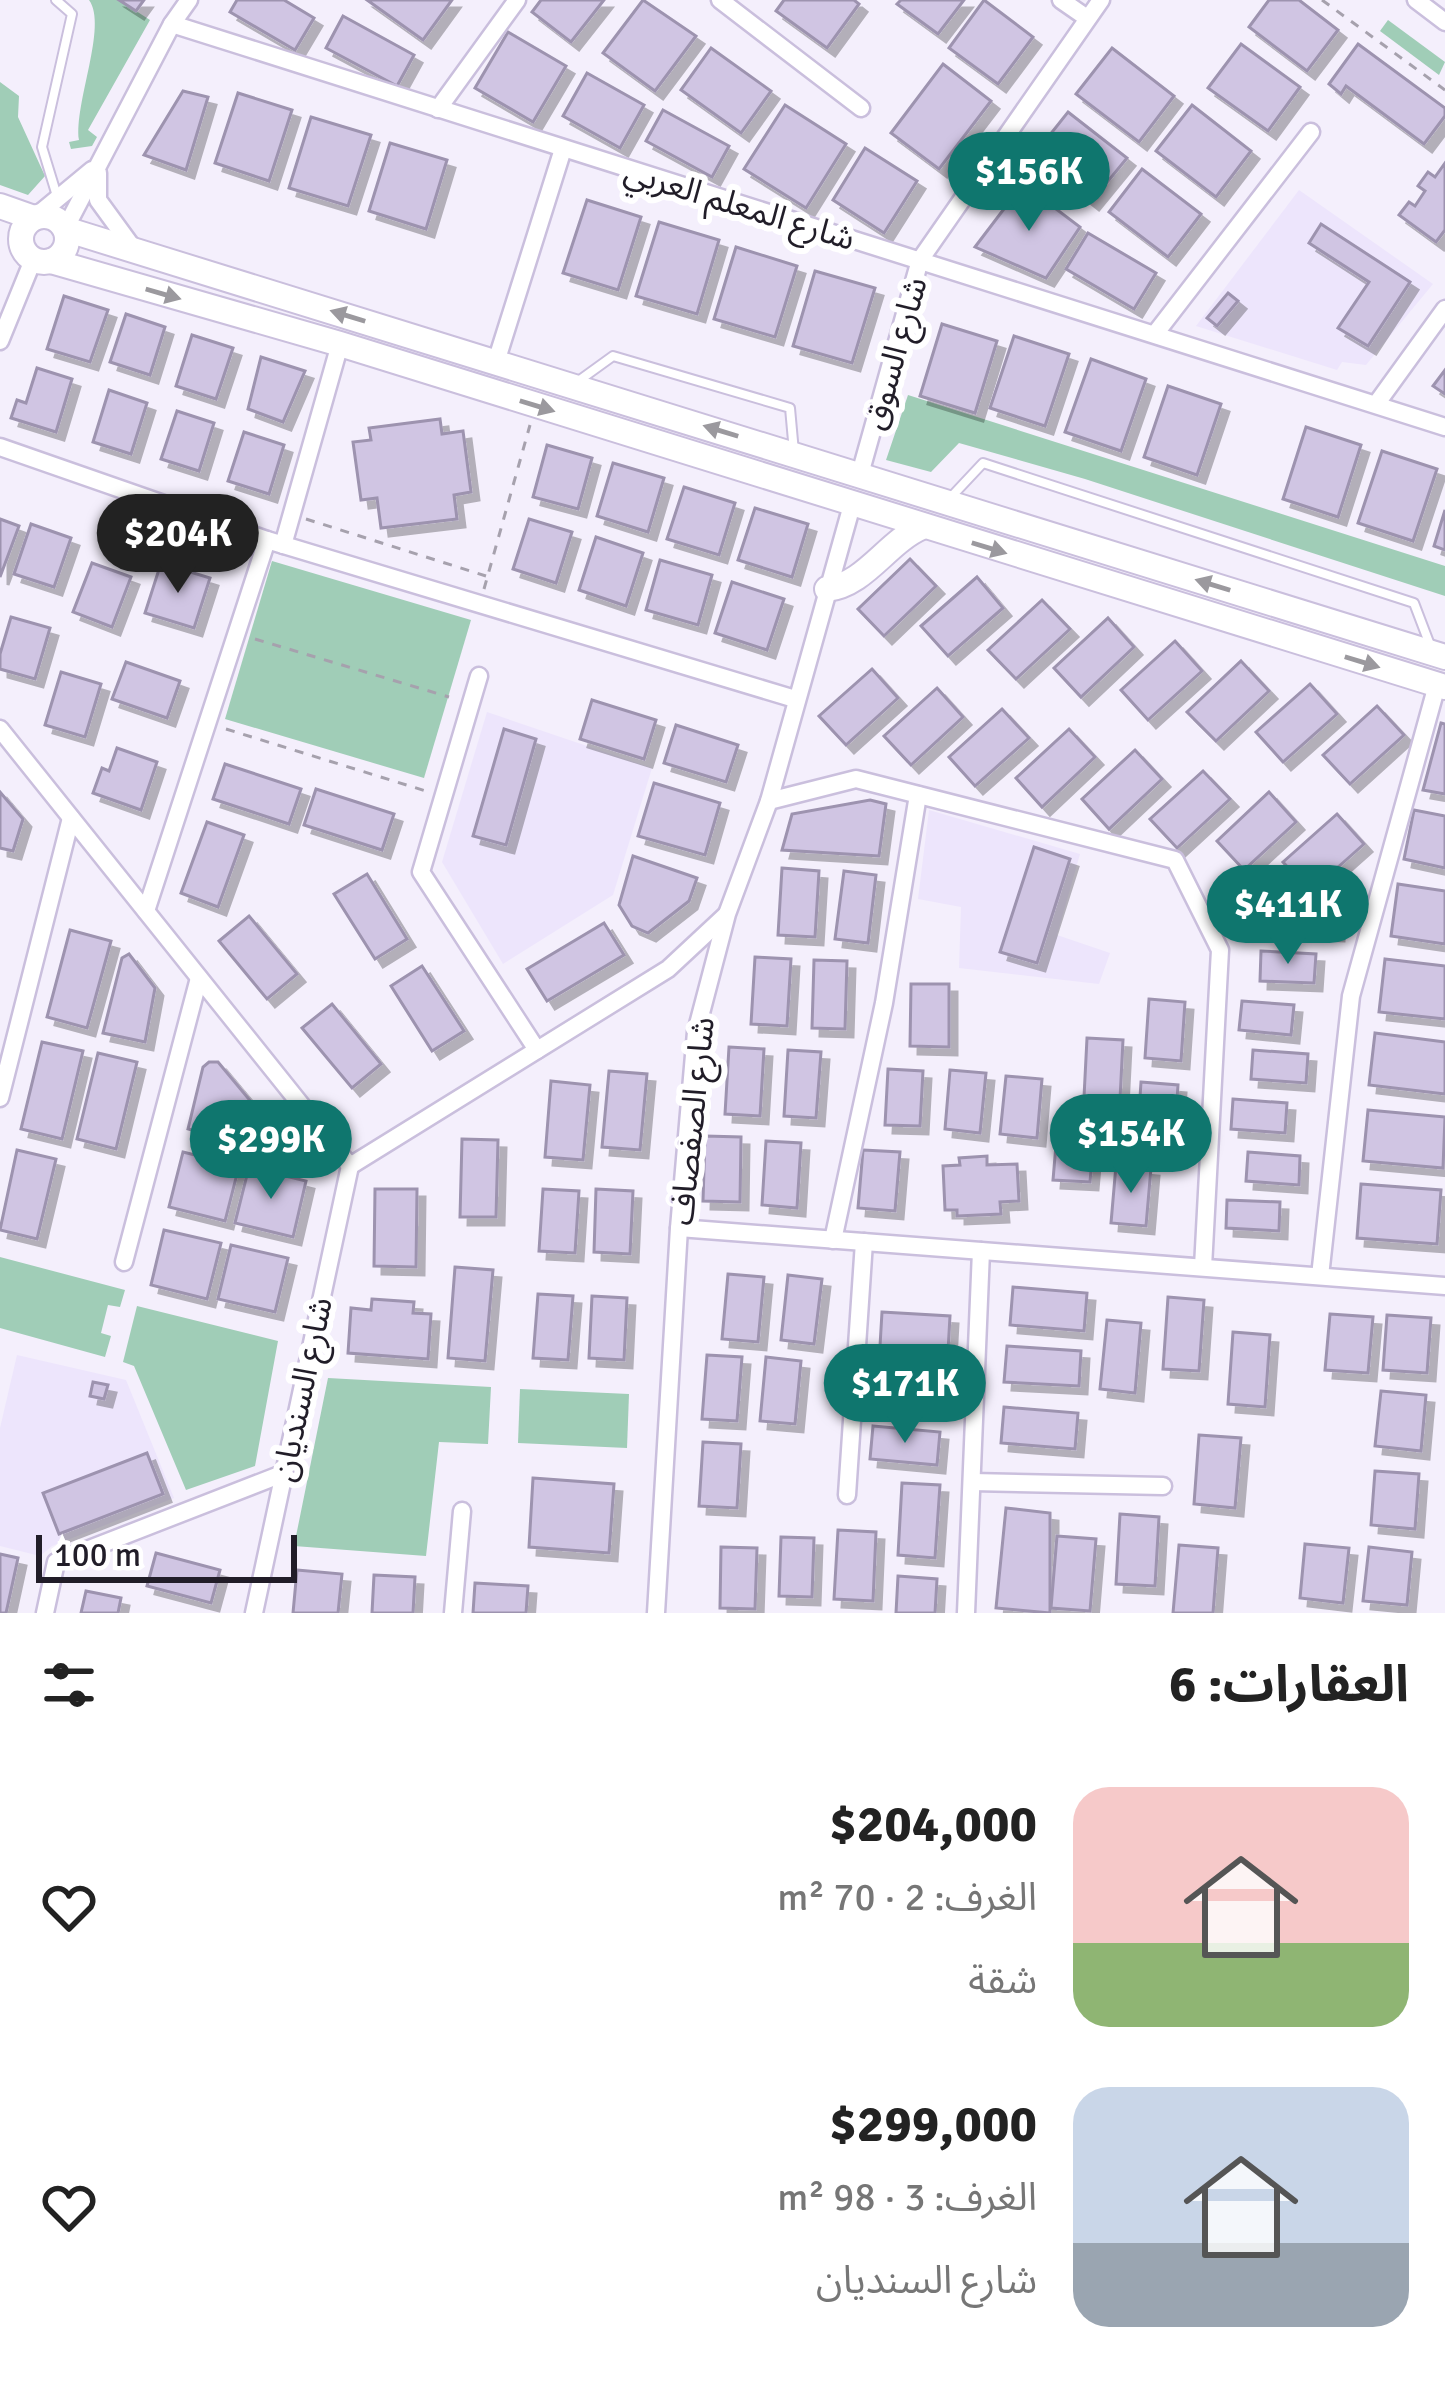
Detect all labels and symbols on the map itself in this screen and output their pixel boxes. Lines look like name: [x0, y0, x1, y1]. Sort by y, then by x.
pin: $156K: [945, 132, 1113, 234]
street label: شارع المعلم العربي: [618, 151, 860, 264]
street label: شارع السوق: [854, 272, 940, 435]
one-way arrow: [145, 285, 182, 304]
one-way arrow: [329, 306, 366, 324]
one-way arrow: [519, 398, 556, 416]
one-way arrow: [702, 421, 738, 439]
pin: $204K: [94, 494, 262, 596]
one-way arrow: [971, 540, 1008, 558]
one-way arrow: [1194, 574, 1231, 593]
one-way arrow: [1344, 654, 1381, 672]
pin: $411K: [1204, 865, 1372, 967]
street label: شارع الصفصاف: [661, 1015, 727, 1228]
pin: $154K: [1047, 1094, 1215, 1196]
pin: $299K: [187, 1100, 355, 1202]
street label: شارع السنديان: [263, 1294, 345, 1486]
pin: $171K: [821, 1344, 989, 1446]
scale bar: [36, 1529, 297, 1582]

